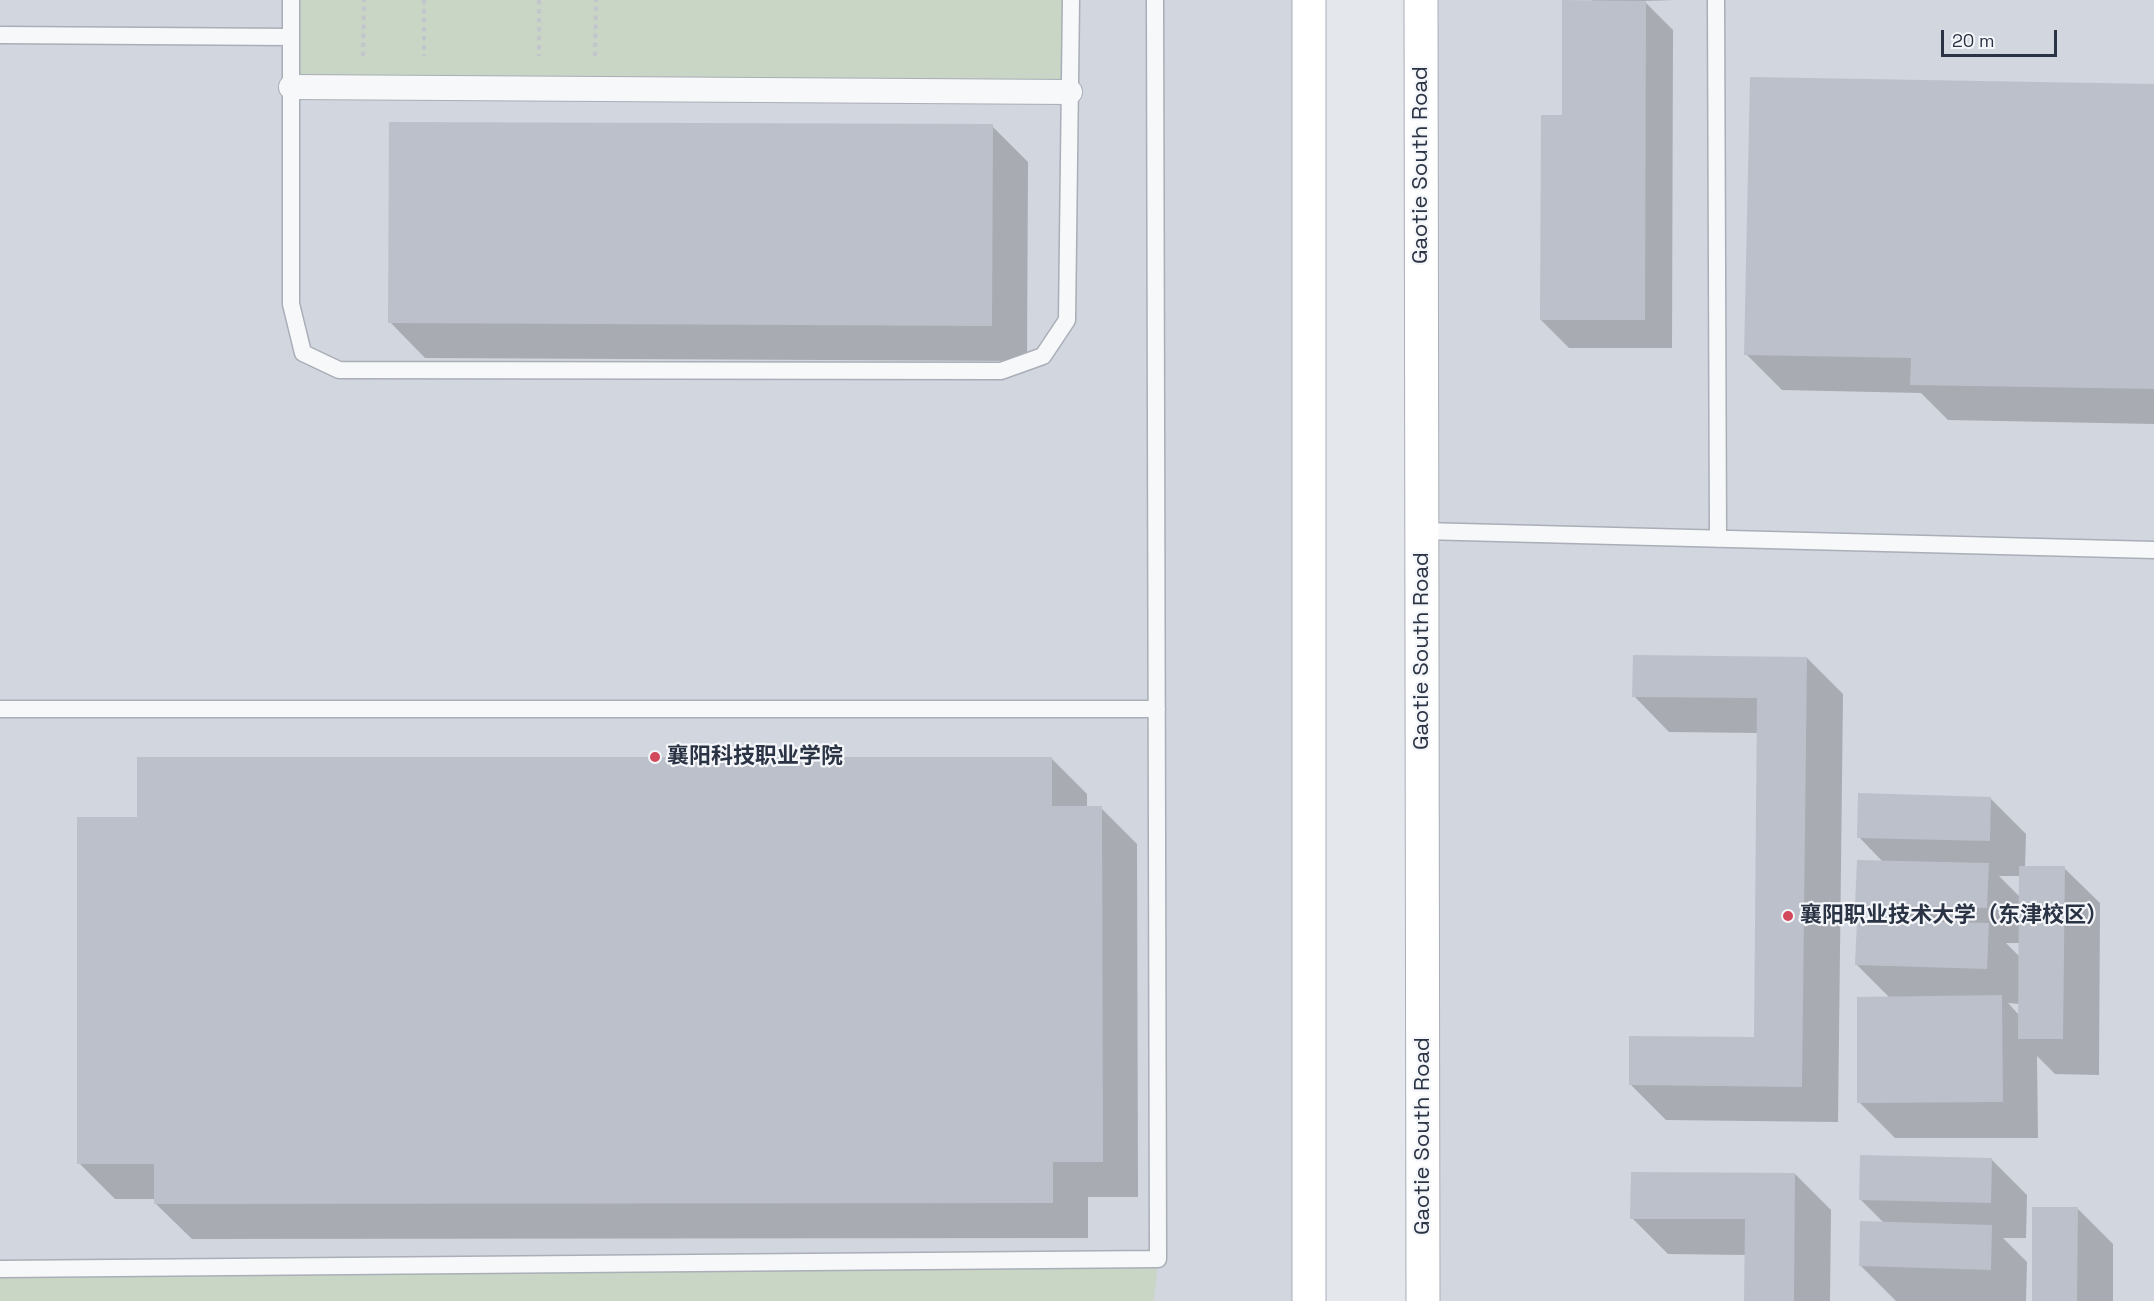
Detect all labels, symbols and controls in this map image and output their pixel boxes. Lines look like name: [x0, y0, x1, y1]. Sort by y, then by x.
scale bar: [1944, 18, 2060, 56]
text: 20 m: [1952, 29, 1995, 52]
street label: Gaotie South Road: [1408, 66, 1434, 264]
street label: Gaotie South Road: [1409, 552, 1435, 750]
place label: 襄阳科技职业学院: [667, 744, 843, 770]
marker: 襄阳科技职业学院: [648, 750, 662, 764]
place label: 襄阳职业技术大学（东津校区）: [1800, 903, 2108, 929]
marker: 襄阳职业技术大学（东津校区）: [1781, 909, 1795, 923]
street label: Gaotie South Road: [1410, 1037, 1436, 1235]

